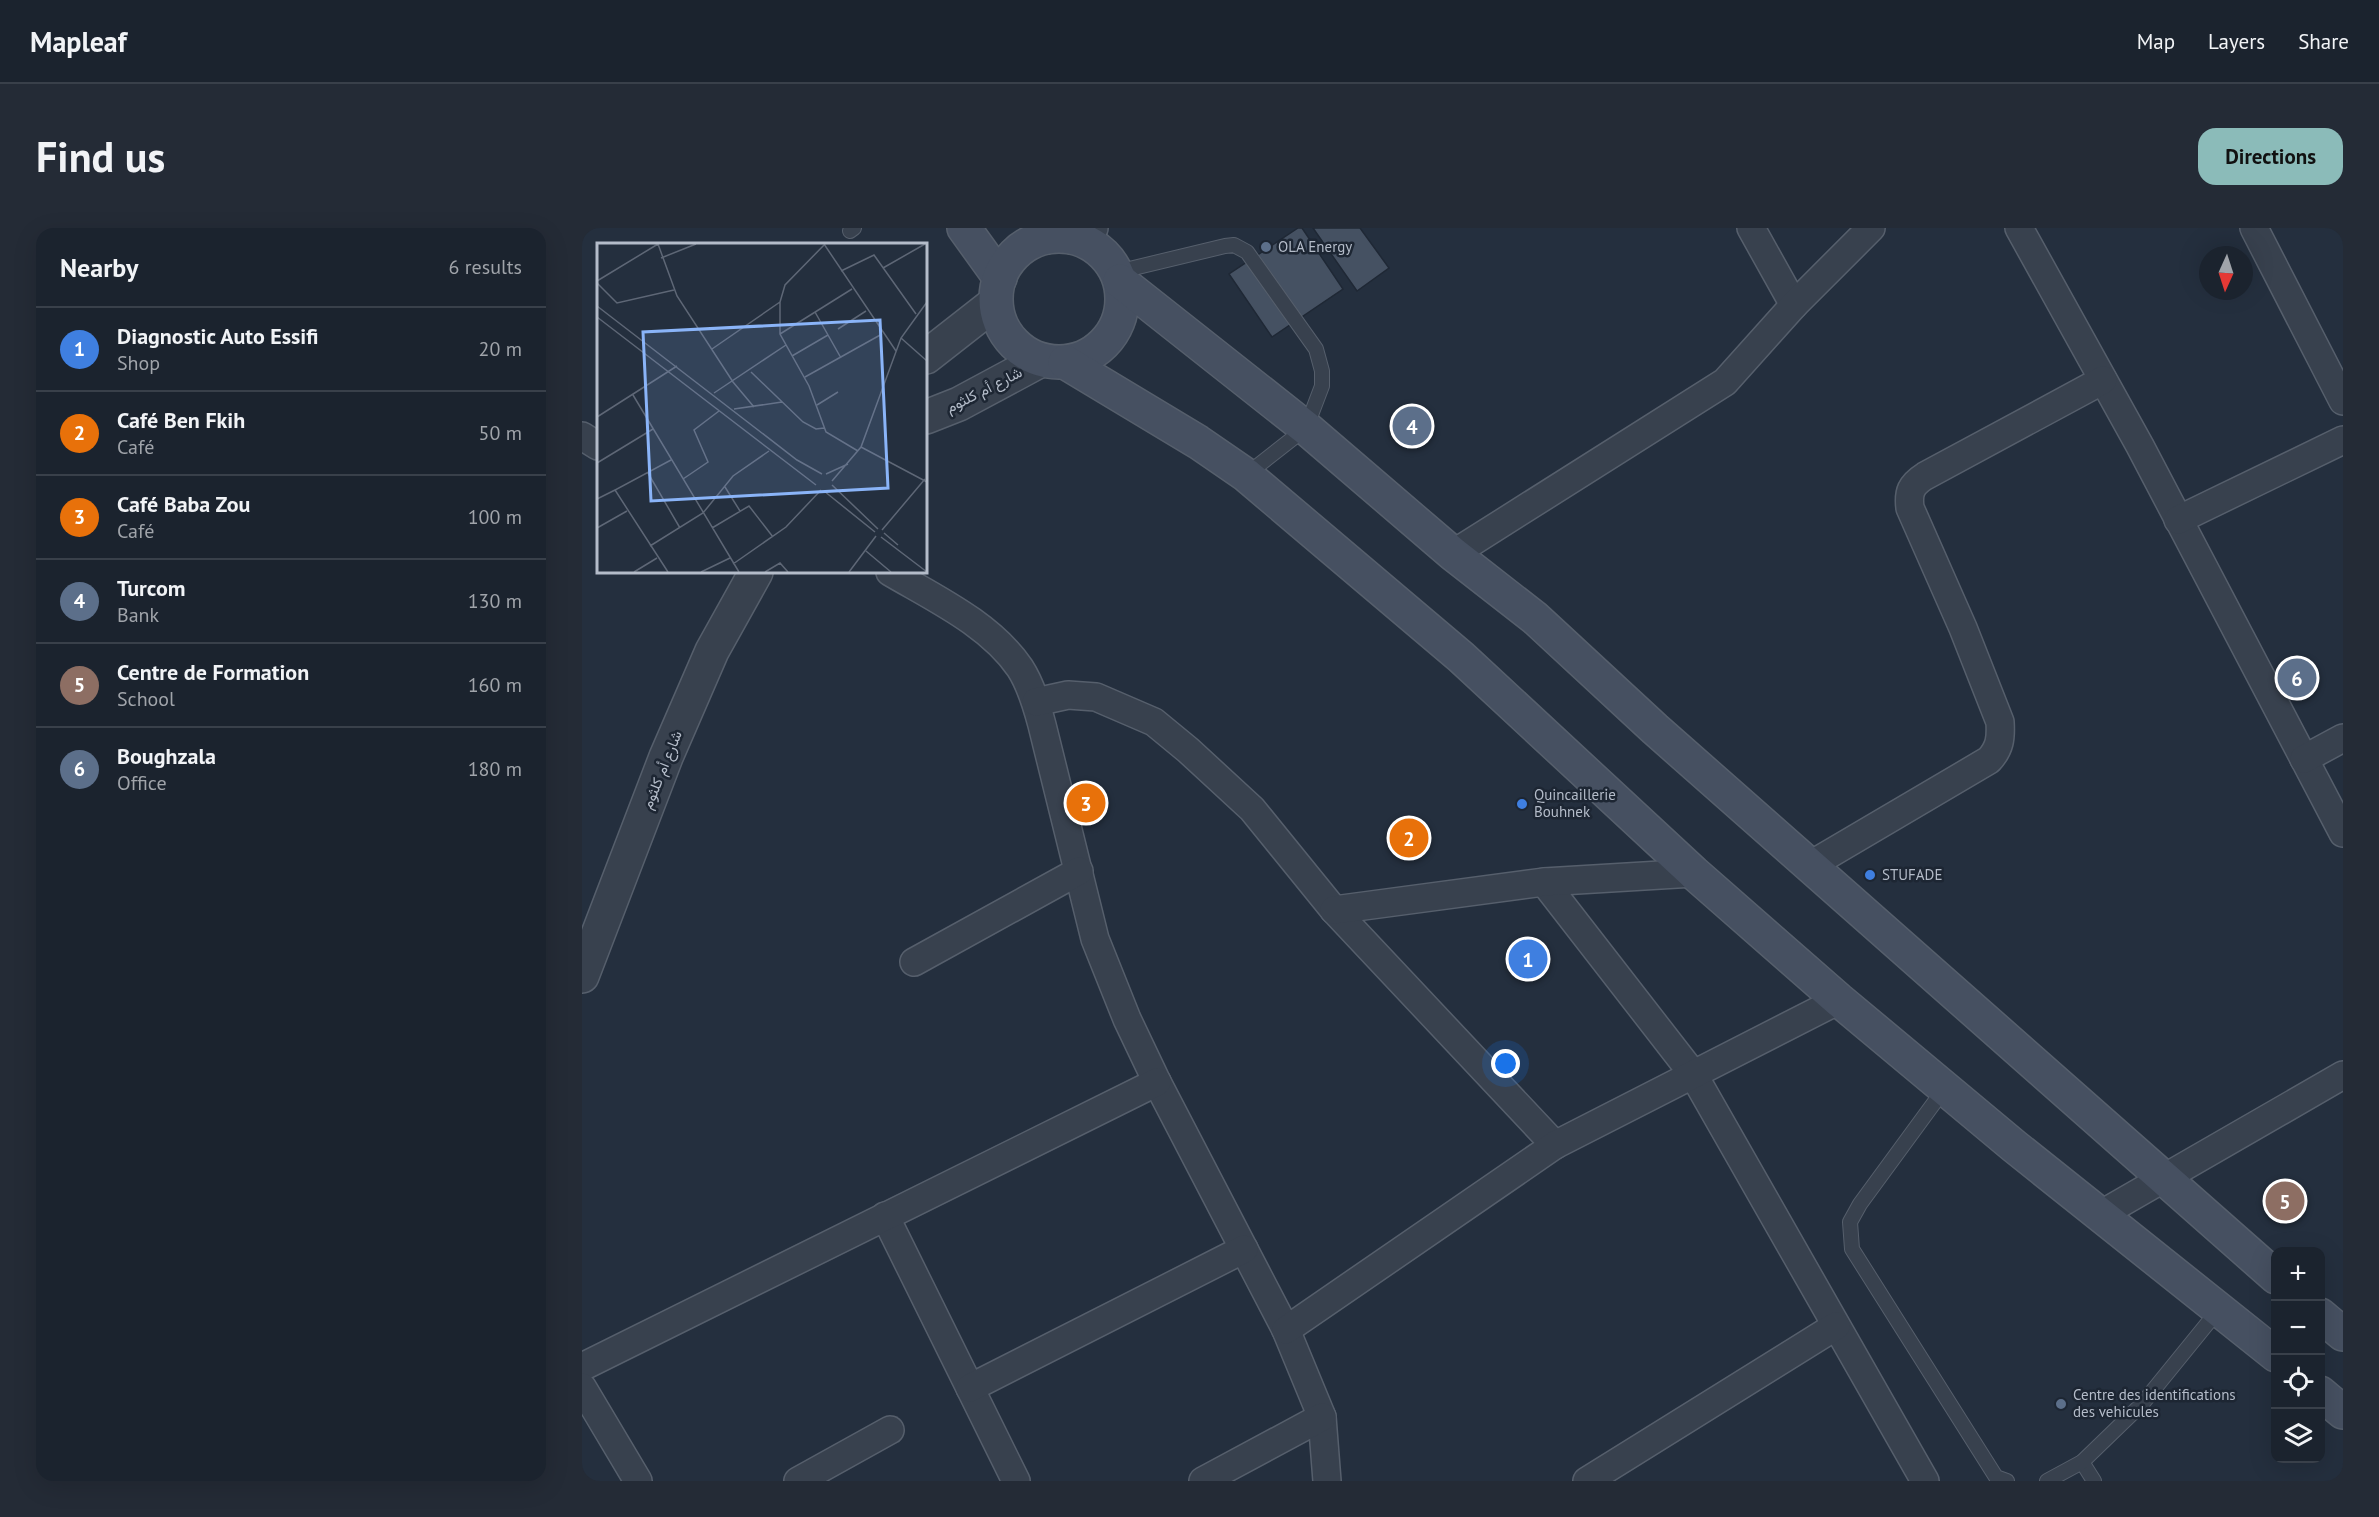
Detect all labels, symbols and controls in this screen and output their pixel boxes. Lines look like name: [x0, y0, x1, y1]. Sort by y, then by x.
text: Mapleaf: [30, 23, 127, 60]
text: Map: [2137, 28, 2175, 55]
text: Layers: [2208, 28, 2265, 55]
text: Share: [2298, 28, 2349, 55]
button: Directions: [2198, 128, 2343, 185]
text: Find us: [36, 129, 165, 184]
place label: OLA Energy: [1278, 237, 1352, 256]
marker: OLA Energy: [1259, 240, 1273, 254]
inset map: [597, 243, 927, 573]
north arrow: [2199, 246, 2253, 300]
text: Nearby: [60, 251, 138, 284]
text: 6 results: [449, 254, 522, 280]
text: Diagnostic Auto Essifi: [117, 322, 318, 350]
text: 1: [74, 336, 85, 362]
text: 20 m: [479, 336, 522, 362]
text: Shop: [117, 350, 160, 376]
street label: شارع أم كلثوم: [942, 362, 1026, 419]
pin: 4: [1392, 404, 1432, 448]
text: Café Ben Fkih: [117, 406, 245, 434]
text: 2: [74, 420, 85, 446]
text: 50 m: [479, 420, 522, 446]
text: Café: [117, 434, 154, 460]
text: Café Baba Zou: [117, 490, 250, 518]
text: 3: [74, 504, 85, 530]
text: 100 m: [468, 504, 522, 530]
text: Café: [117, 518, 154, 544]
text: Turcom: [117, 574, 185, 602]
text: 4: [74, 588, 85, 614]
text: 130 m: [468, 588, 522, 614]
text: Bank: [117, 602, 159, 628]
pin: 6: [2278, 656, 2316, 700]
text: Centre de Formation: [117, 658, 309, 686]
text: 5: [74, 672, 85, 698]
text: 160 m: [468, 672, 522, 698]
text: School: [117, 686, 175, 712]
street label: شارع أم كلثوم: [637, 728, 688, 813]
text: Boughzala: [117, 742, 216, 770]
text: 6: [74, 756, 85, 782]
text: 180 m: [468, 756, 522, 782]
text: Office: [117, 770, 167, 796]
pin: 3: [1066, 780, 1106, 826]
place label: Quincaillerie Bouhnek: [1534, 785, 1616, 821]
marker: Quincaillerie Bouhnek: [1515, 797, 1529, 811]
pin: 2: [1390, 816, 1428, 860]
place label: STUFADE: [1882, 865, 1942, 884]
marker: STUFADE: [1863, 868, 1877, 882]
pin: 1: [1508, 936, 1548, 982]
your location: [1491, 1049, 1520, 1078]
pin: 5: [2266, 1178, 2304, 1224]
map controls: [2271, 1247, 2325, 1463]
button: +: [2271, 1247, 2325, 1301]
button: −: [2271, 1301, 2325, 1355]
button: locate: [2271, 1355, 2325, 1409]
place label: Centre des identifications des vehicules: [2073, 1385, 2236, 1421]
marker: Centre des identifications des vehicules: [2054, 1397, 2068, 1411]
button: layers: [2271, 1409, 2325, 1463]

